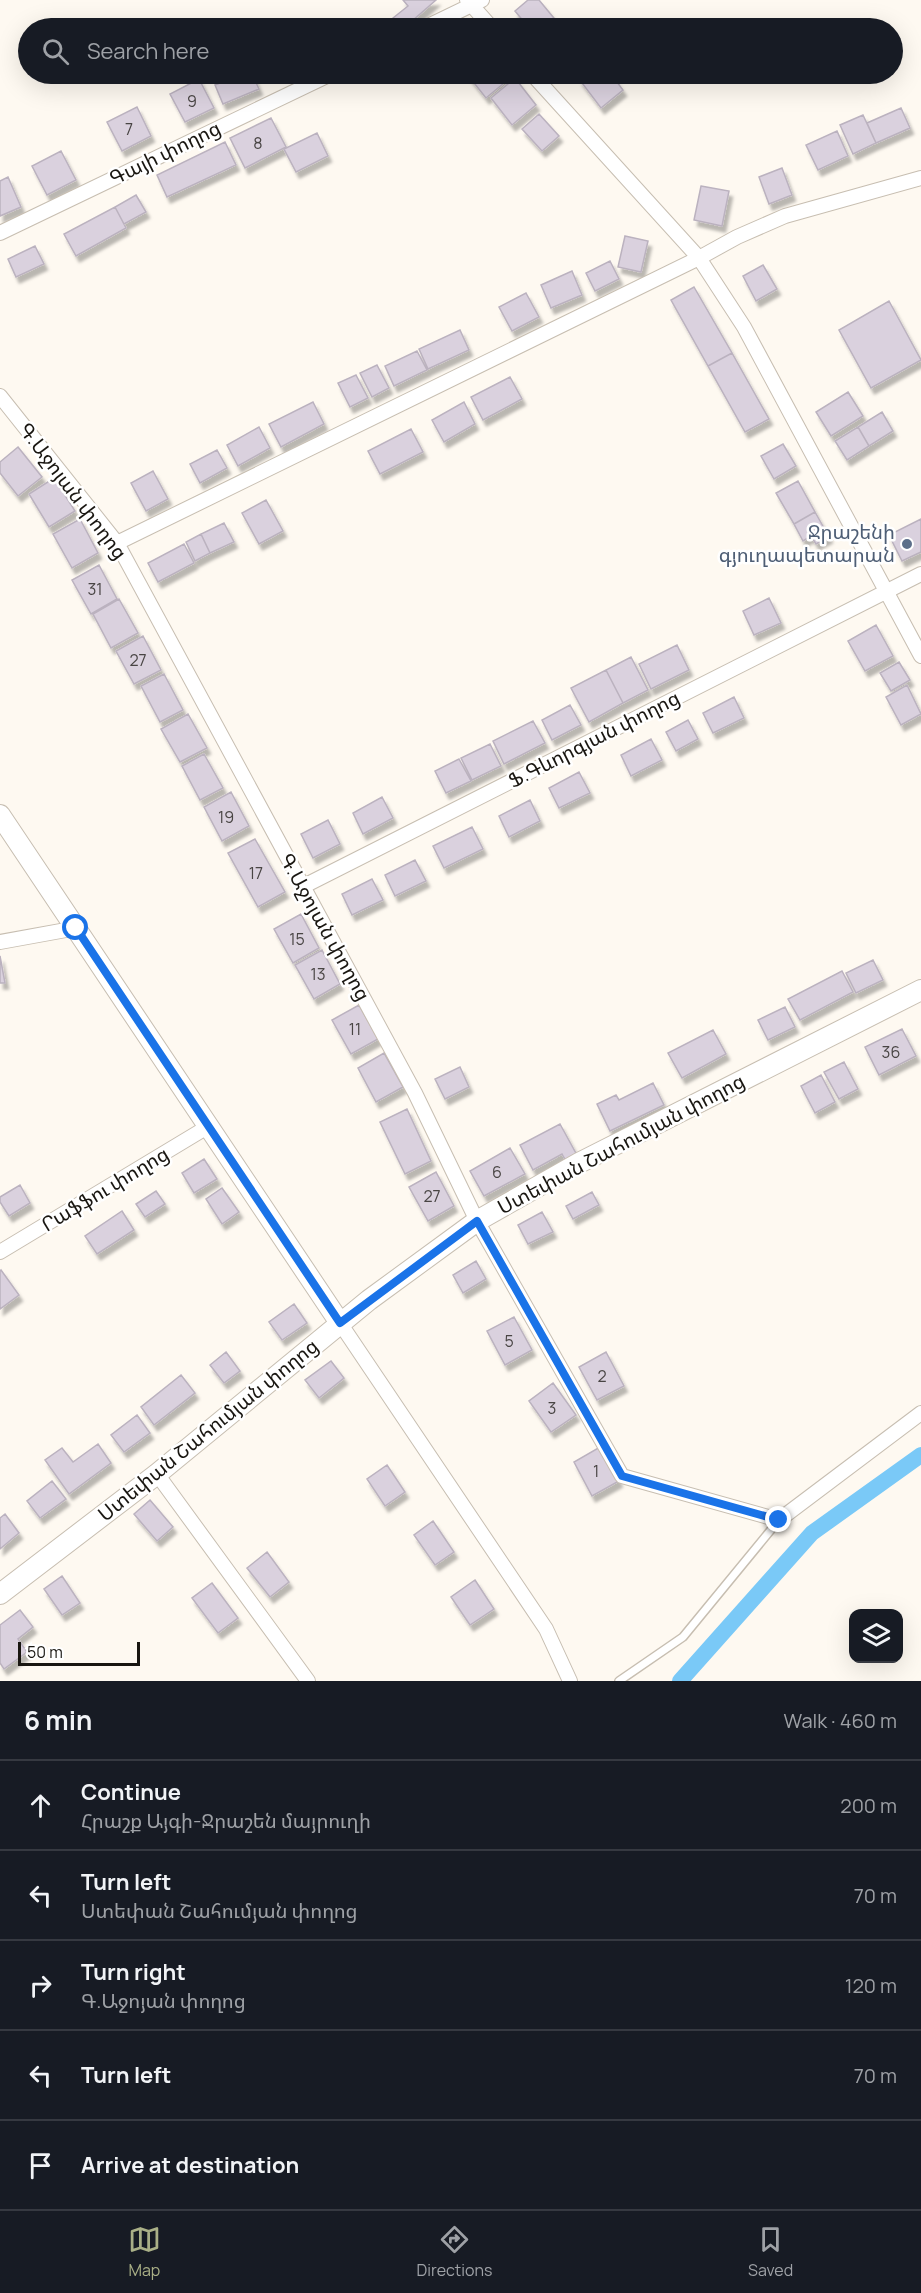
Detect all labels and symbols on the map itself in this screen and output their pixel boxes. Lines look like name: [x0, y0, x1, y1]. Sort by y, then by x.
house number: 9: [187, 90, 197, 112]
street label: Գայի փողոց: [105, 114, 225, 191]
house number: 7: [125, 118, 133, 140]
house number: 8: [253, 132, 263, 154]
street label: Գ.Աջոյան փողոց: [13, 417, 134, 565]
place label: Ջրաշենի գյուղապետարան: [719, 518, 895, 568]
marker: Ջրաշենի գյուղապետարան: [900, 537, 914, 551]
house number: 31: [87, 578, 103, 600]
house number: 27: [129, 649, 147, 671]
street label: Ֆ.Գևորգյան փողոց: [503, 684, 684, 794]
house number: 19: [218, 806, 234, 828]
street label: Գ.Աջոյան փողոց: [274, 848, 377, 1005]
house number: 17: [249, 862, 263, 884]
route start: [62, 914, 88, 940]
house number: 15: [289, 928, 305, 950]
house number: 13: [310, 963, 326, 985]
house number: 11: [349, 1018, 361, 1040]
house number: 36: [882, 1041, 900, 1063]
street label: Ստեփան Շահումյան փողոց: [492, 1067, 749, 1220]
street label: Րաֆֆու փողոց: [36, 1140, 174, 1237]
house number: 6: [492, 1161, 502, 1183]
house number: 27: [423, 1185, 441, 1207]
house number: 5: [504, 1330, 514, 1352]
street label: Ստեփան Շահումյան փողոց: [92, 1332, 324, 1527]
house number: 2: [597, 1365, 607, 1387]
house number: 3: [548, 1397, 556, 1419]
house number: 1: [593, 1460, 599, 1482]
route end: [765, 1506, 791, 1532]
scale bar: [18, 1639, 140, 1666]

